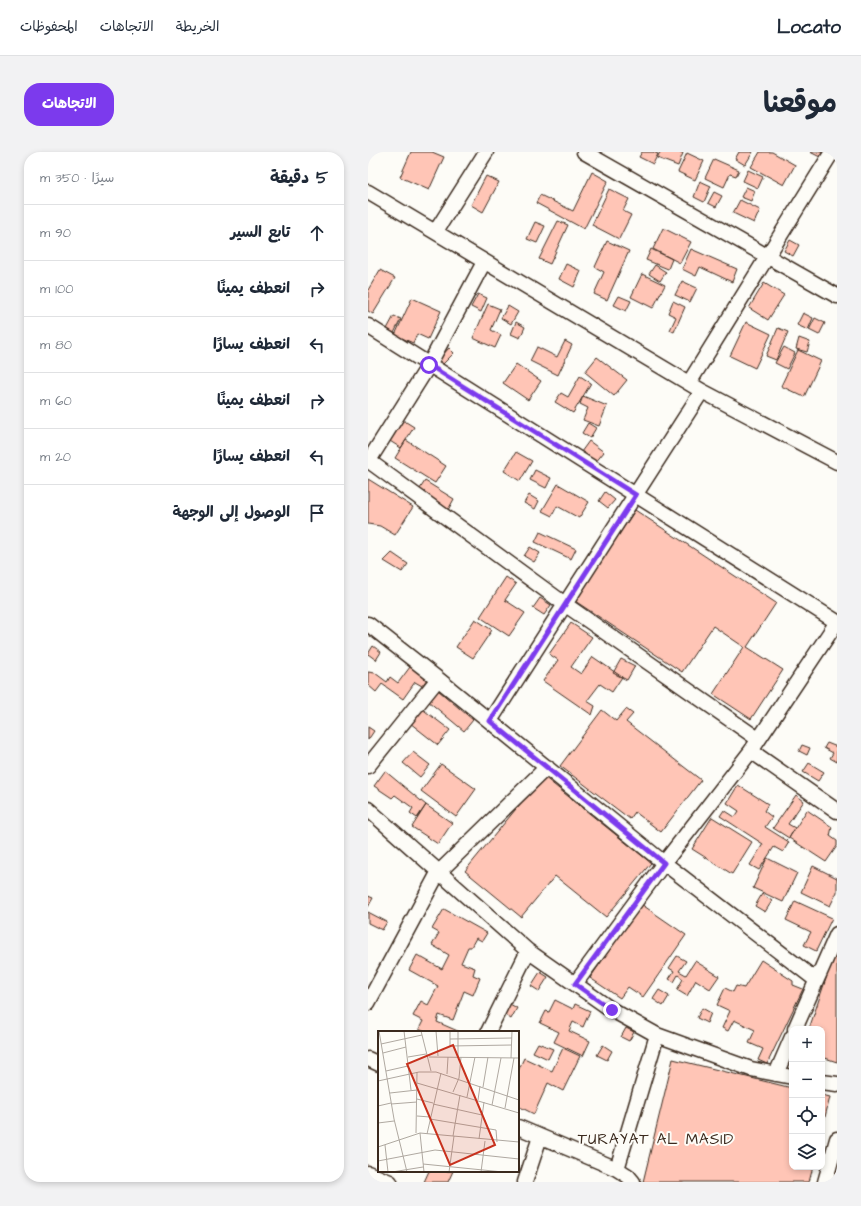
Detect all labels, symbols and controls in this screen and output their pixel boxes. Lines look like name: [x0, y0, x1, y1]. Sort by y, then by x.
text: Locato: [777, 14, 841, 41]
text: المحفوظات: [20, 17, 78, 37]
text: الاتجاهات: [100, 17, 154, 37]
text: الخريطة: [176, 17, 219, 37]
button: الاتجاهات: [24, 83, 114, 126]
text: موقعنا: [763, 84, 837, 123]
text: 5 دقيقة: [270, 166, 328, 190]
text: سيرًا · 350 m: [40, 169, 114, 187]
text: تابع السير: [231, 222, 290, 243]
icon: ahead: [306, 222, 328, 244]
text: 90 m: [40, 224, 71, 242]
text: انعطف يمينًا: [217, 278, 290, 299]
icon: right: [306, 278, 328, 300]
text: 100 m: [40, 280, 73, 298]
text: انعطف يسارًا: [213, 334, 290, 355]
icon: left: [306, 334, 328, 356]
text: 80 m: [40, 336, 72, 354]
route start: [420, 356, 438, 374]
text: انعطف يمينًا: [217, 390, 290, 411]
icon: right: [306, 390, 328, 412]
text: 60 m: [40, 392, 72, 410]
text: انعطف يسارًا: [213, 446, 290, 467]
icon: left: [306, 446, 328, 468]
text: 20 m: [40, 448, 71, 466]
text: الوصول إلى الوجهة: [173, 502, 290, 523]
icon: arrive: [306, 502, 328, 524]
route end: [603, 1001, 621, 1019]
map controls: [789, 1026, 825, 1170]
button: +: [789, 1026, 825, 1062]
inset map: [378, 1031, 519, 1172]
button: −: [789, 1062, 825, 1098]
button: locate: [789, 1098, 825, 1134]
district label: TURAYAT AL MASID: [578, 1129, 734, 1150]
button: layers: [789, 1134, 825, 1170]

